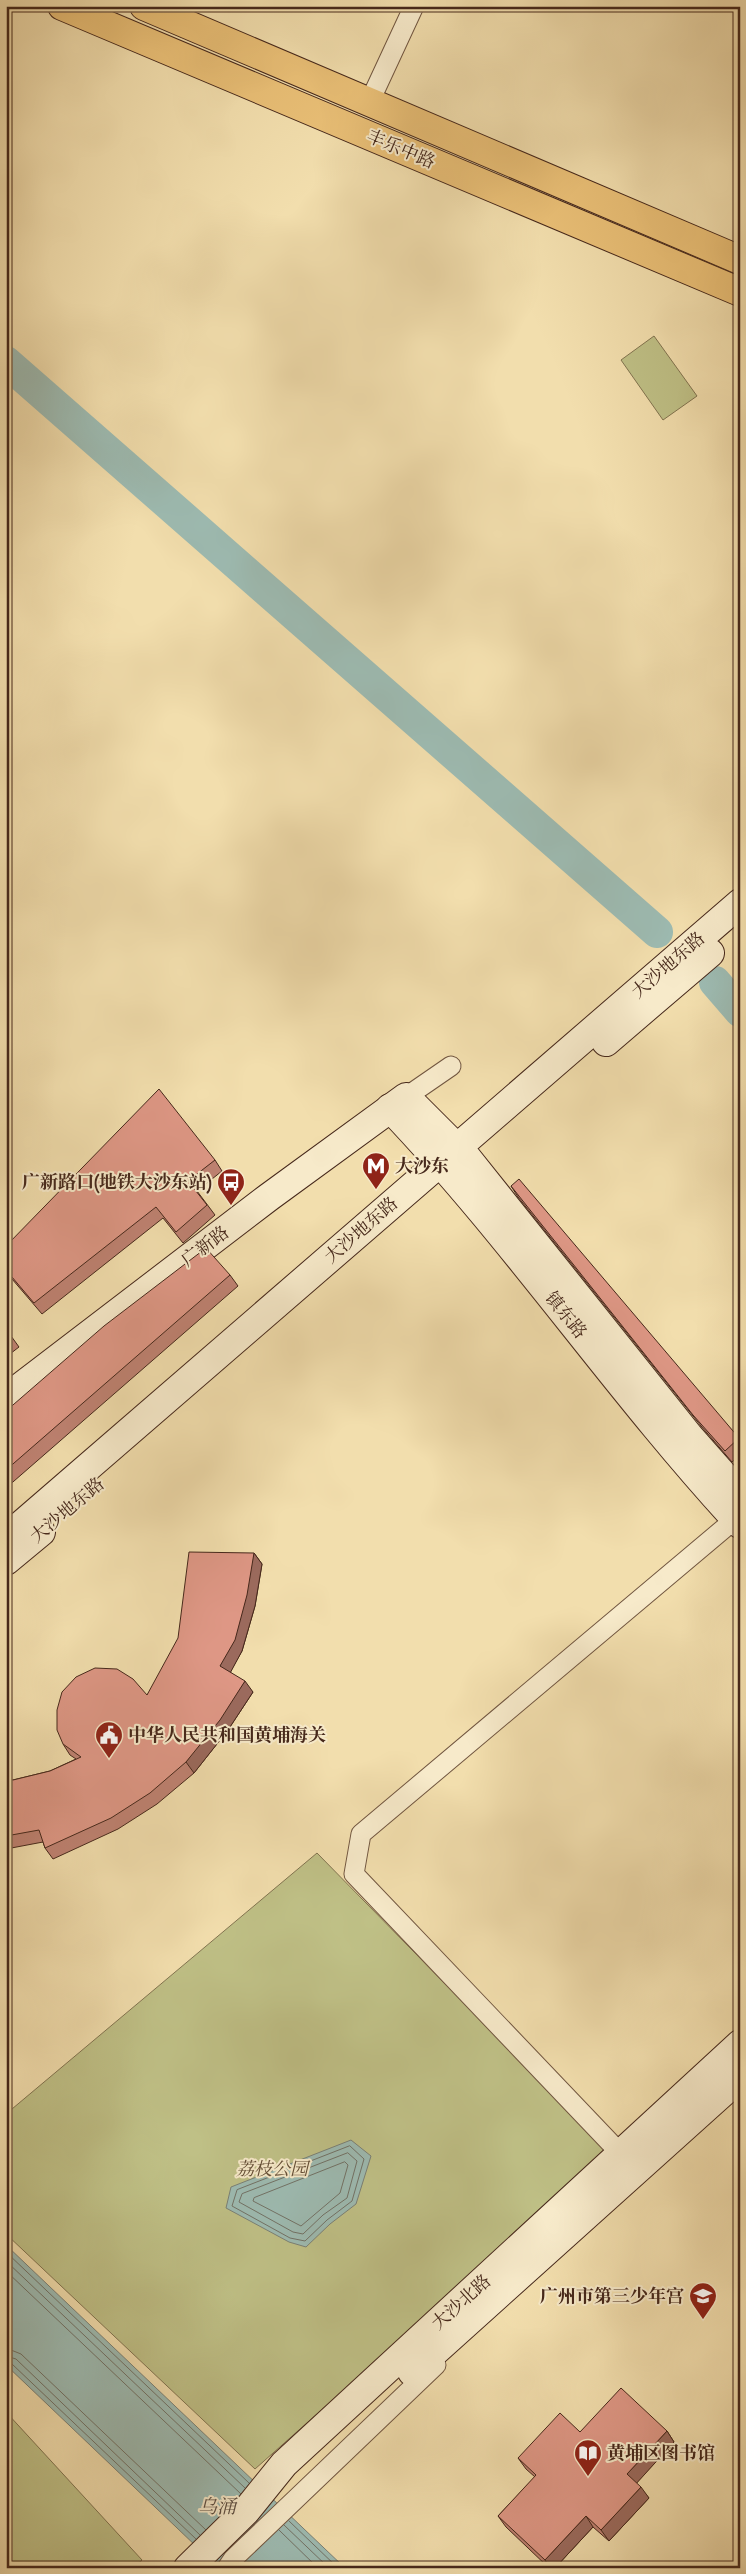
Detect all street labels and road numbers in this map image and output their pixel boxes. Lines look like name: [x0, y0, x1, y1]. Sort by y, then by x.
street label: 丰乐中路: [364, 125, 438, 173]
street label: 大沙地东路: [627, 927, 709, 1003]
street label: 大沙地东路: [320, 1192, 402, 1268]
street label: 广新路: [177, 1221, 233, 1271]
street label: 镇东路: [540, 1287, 592, 1343]
street label: 大沙地东路: [25, 1473, 109, 1547]
street label: 大沙北路: [427, 2270, 495, 2334]

